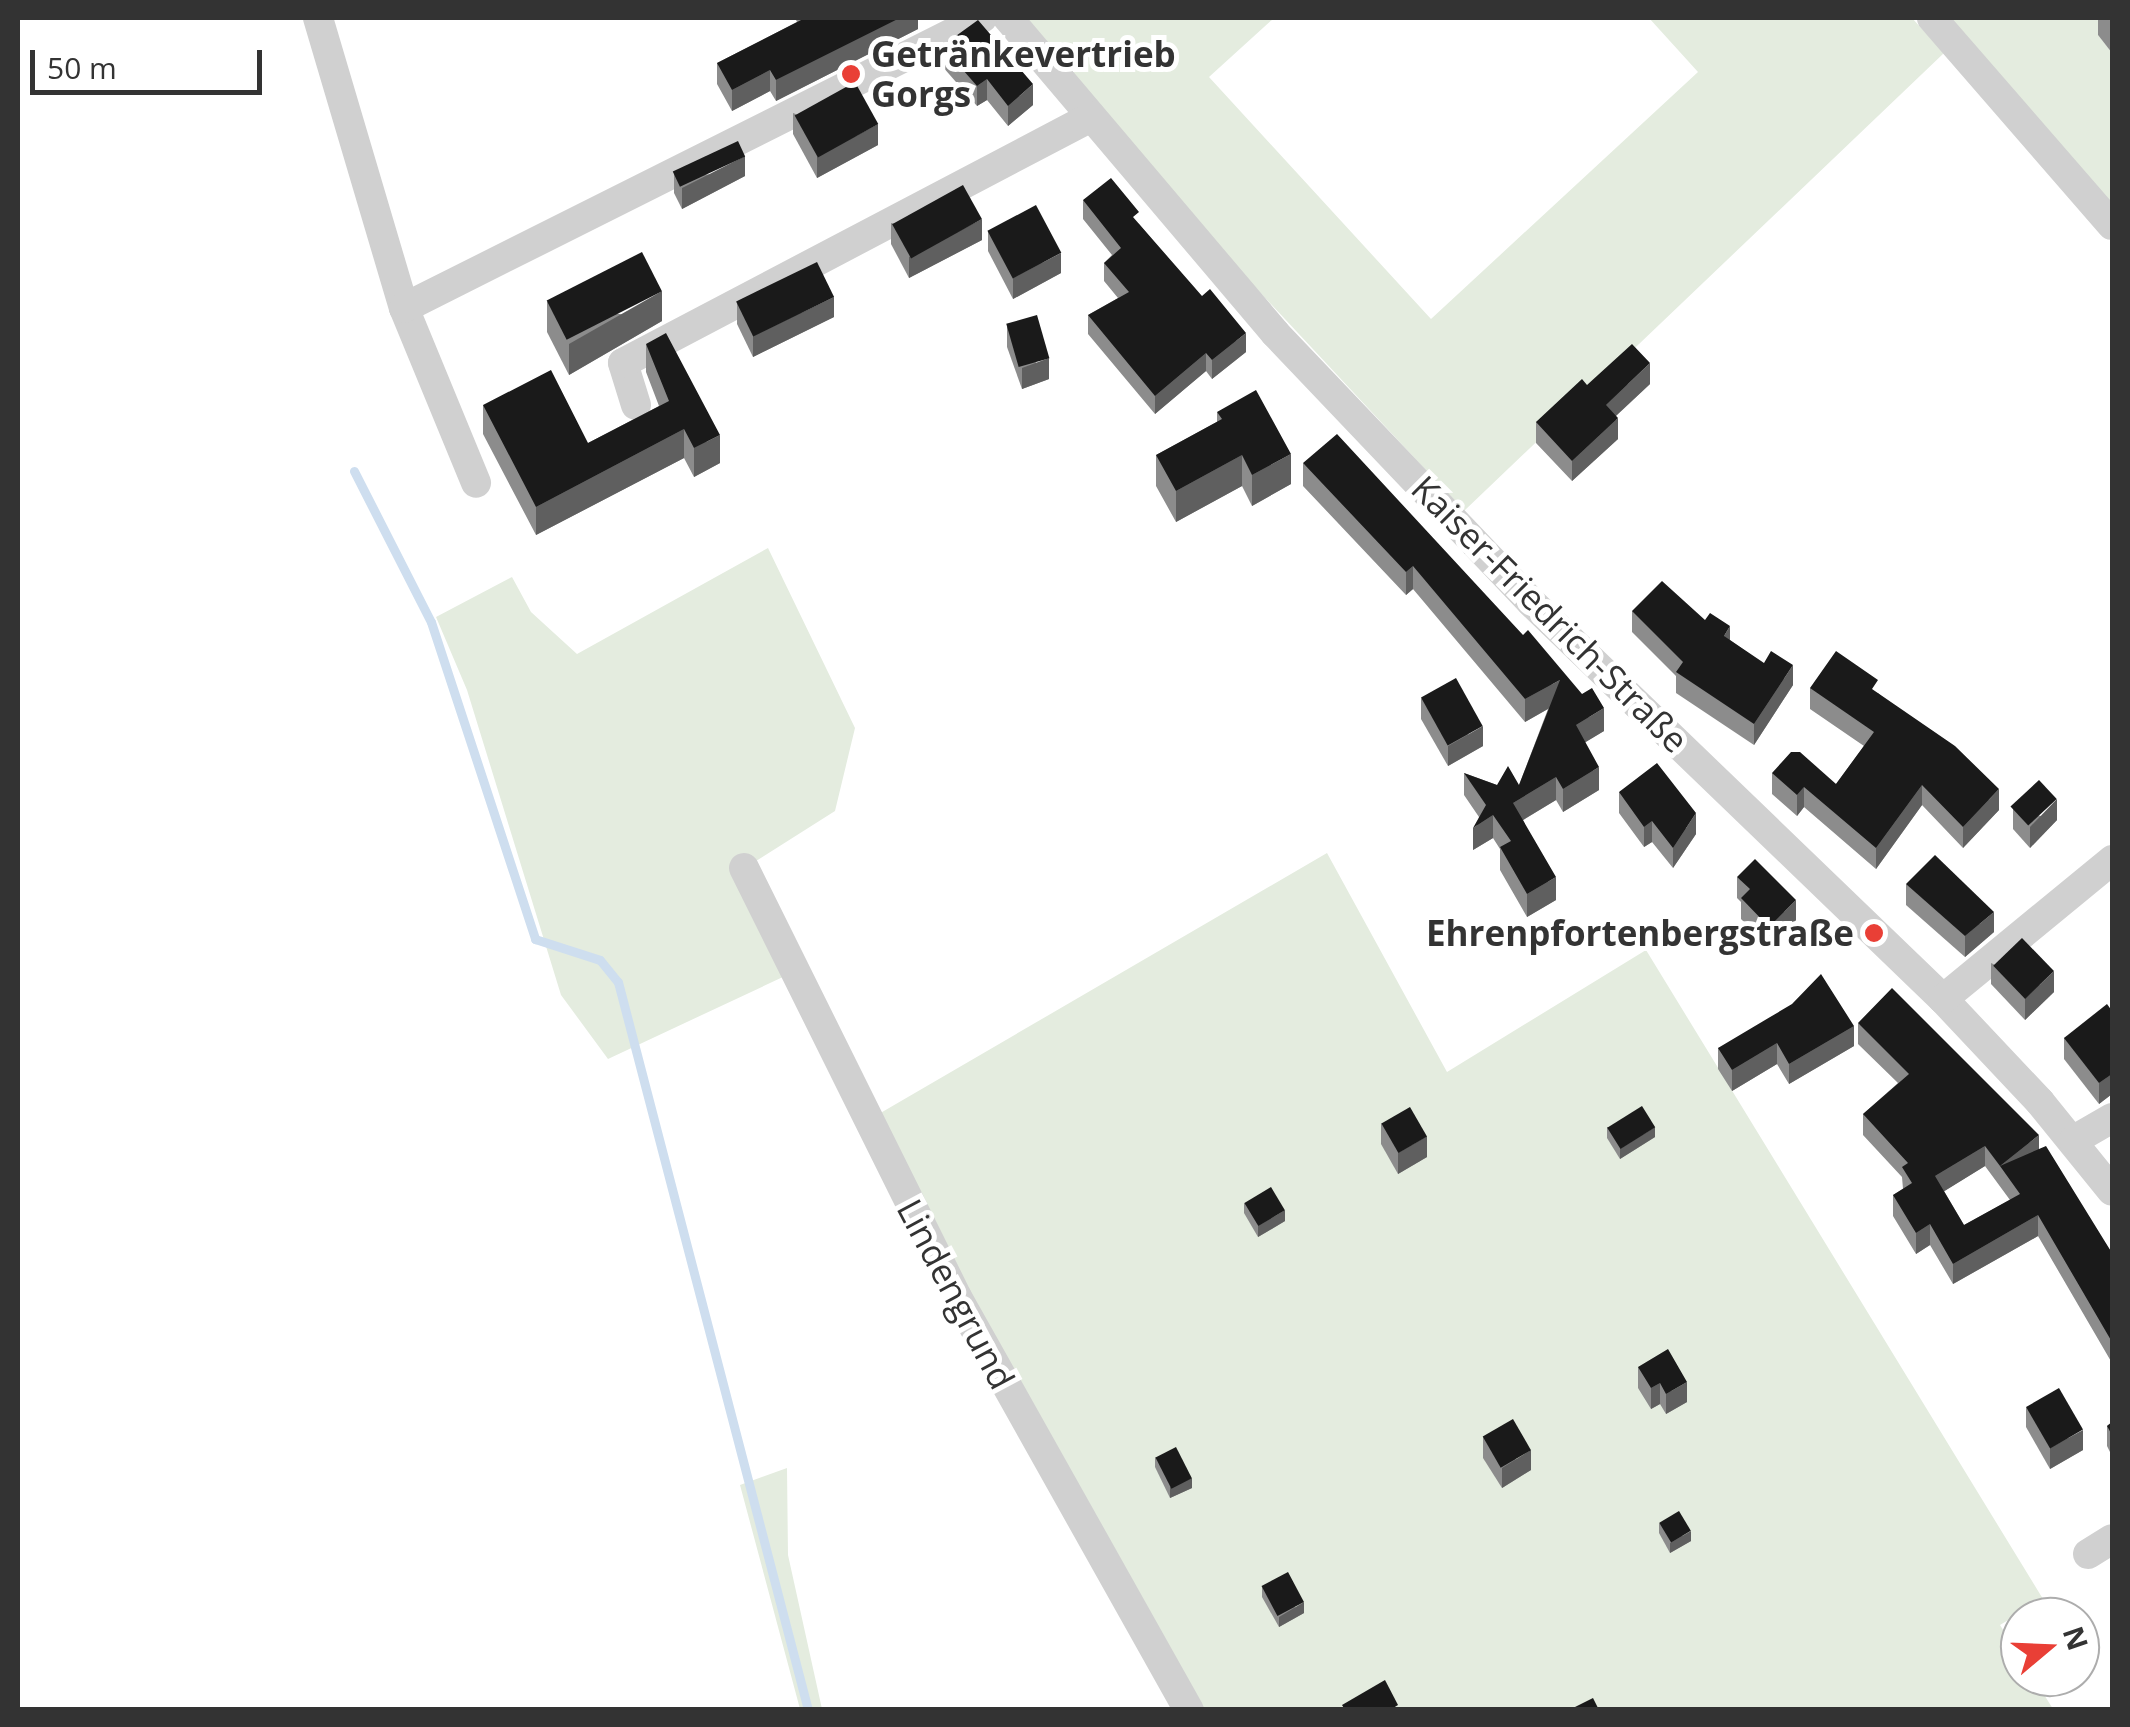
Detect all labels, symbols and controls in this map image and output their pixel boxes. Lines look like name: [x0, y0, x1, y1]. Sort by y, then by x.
scale bar: [35, 30, 268, 92]
place label: Getränkevertrieb Gorgs: [871, 33, 1176, 115]
text: 50 m: [47, 47, 117, 88]
marker: Getränkevertrieb Gorgs: [840, 63, 862, 85]
street label: Kaiser-Friedrich-Straße: [1403, 467, 1697, 761]
place label: Ehrenpfortenbergstraße: [1426, 912, 1854, 954]
marker: Ehrenpfortenbergstraße: [1863, 922, 1885, 944]
street label: Lindengrund: [888, 1192, 1024, 1396]
north arrow: [2000, 1597, 2100, 1697]
text: N: [2055, 1621, 2098, 1655]

